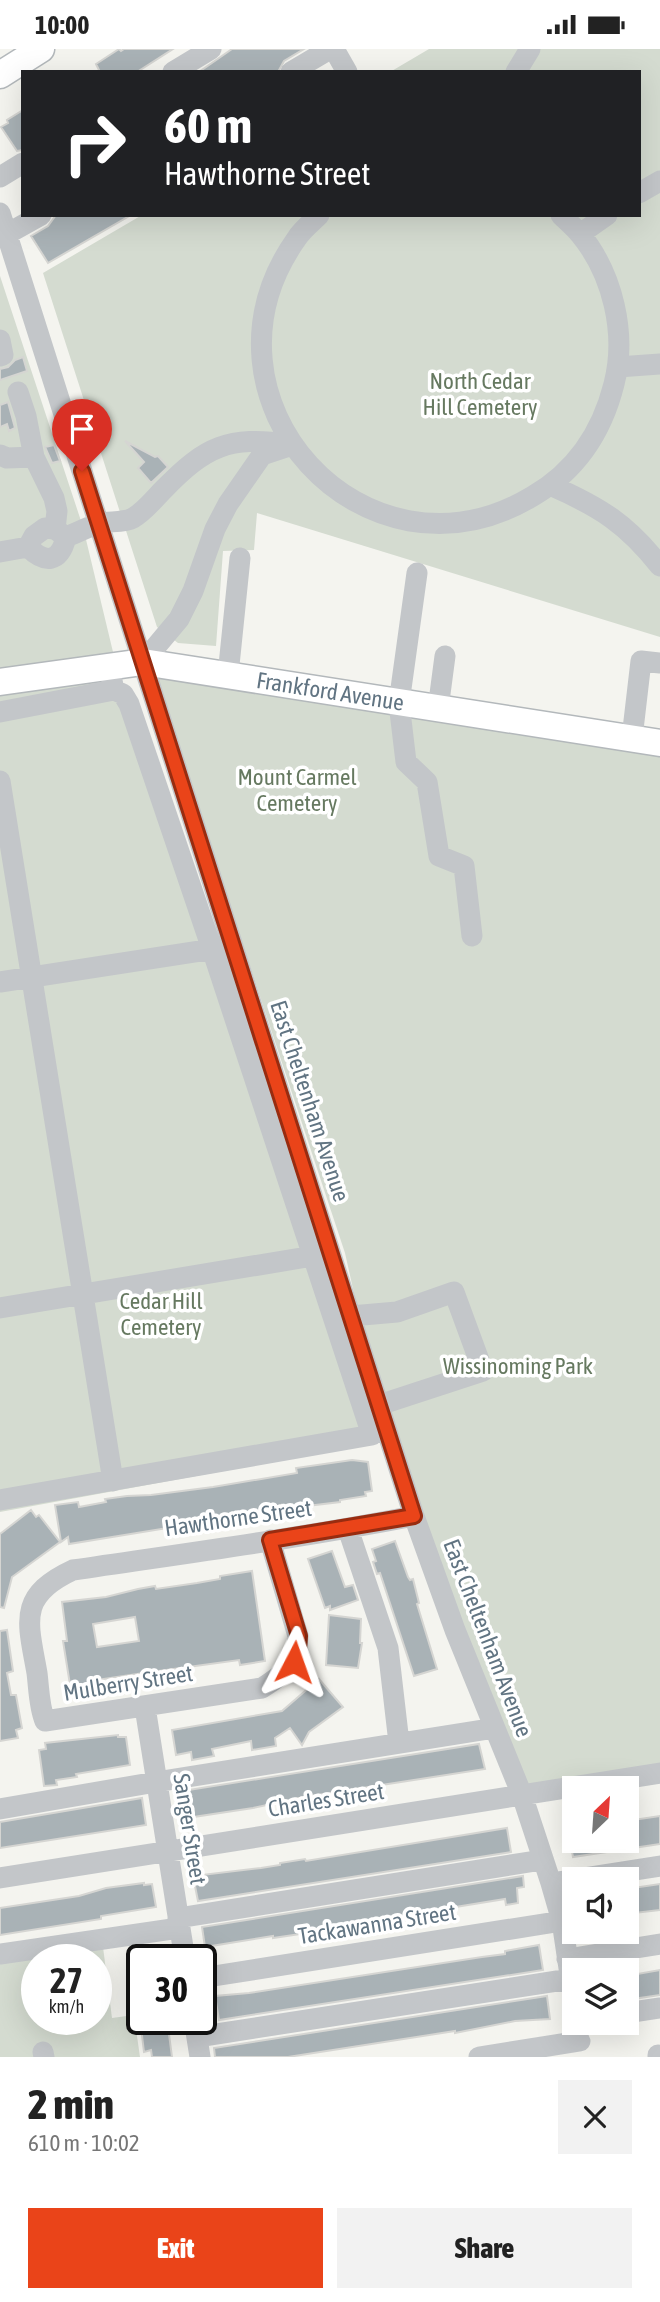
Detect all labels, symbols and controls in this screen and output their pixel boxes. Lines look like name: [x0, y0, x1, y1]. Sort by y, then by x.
text: 10:00: [35, 10, 90, 40]
text: 60 m: [164, 97, 252, 153]
icon: right: [49, 98, 140, 189]
text: Hawthorne Street: [164, 155, 370, 192]
park label: North Cedar Hill Cemetery: [423, 368, 537, 420]
pin: [52, 399, 112, 471]
icon: arrive: [63, 410, 101, 448]
street label: Frankford Avenue: [255, 667, 406, 716]
park label: Mount Carmel Cemetery: [237, 764, 357, 816]
street label: East Cheltenham Avenue: [265, 997, 355, 1205]
park label: Cedar Hill Cemetery: [119, 1288, 203, 1340]
park label: Wissinoming Park: [443, 1353, 593, 1379]
street label: Hawthorne Street: [163, 1495, 313, 1541]
street label: East Cheltenham Avenue: [438, 1535, 538, 1741]
position arrow: [257, 1625, 331, 1699]
street label: Mulberry Street: [61, 1660, 195, 1706]
street label: Sanger Street: [168, 1772, 212, 1886]
north arrow: [562, 1776, 639, 1853]
map controls: [562, 1776, 639, 2035]
street label: Charles Street: [266, 1778, 386, 1822]
button: sound: [562, 1867, 639, 1944]
street label: Tackawanna Street: [296, 1899, 458, 1949]
speed limit sign: 30: [126, 1944, 217, 2035]
button: layers: [562, 1958, 639, 2035]
text: 27: [50, 1960, 83, 2000]
text: km/h: [49, 1996, 84, 2017]
text: 2 min: [28, 2080, 114, 2128]
button: close: [558, 2080, 632, 2154]
text: 610 m · 10:02: [28, 2130, 140, 2156]
button: Exit: [28, 2208, 323, 2288]
button: Share: [337, 2208, 632, 2288]

